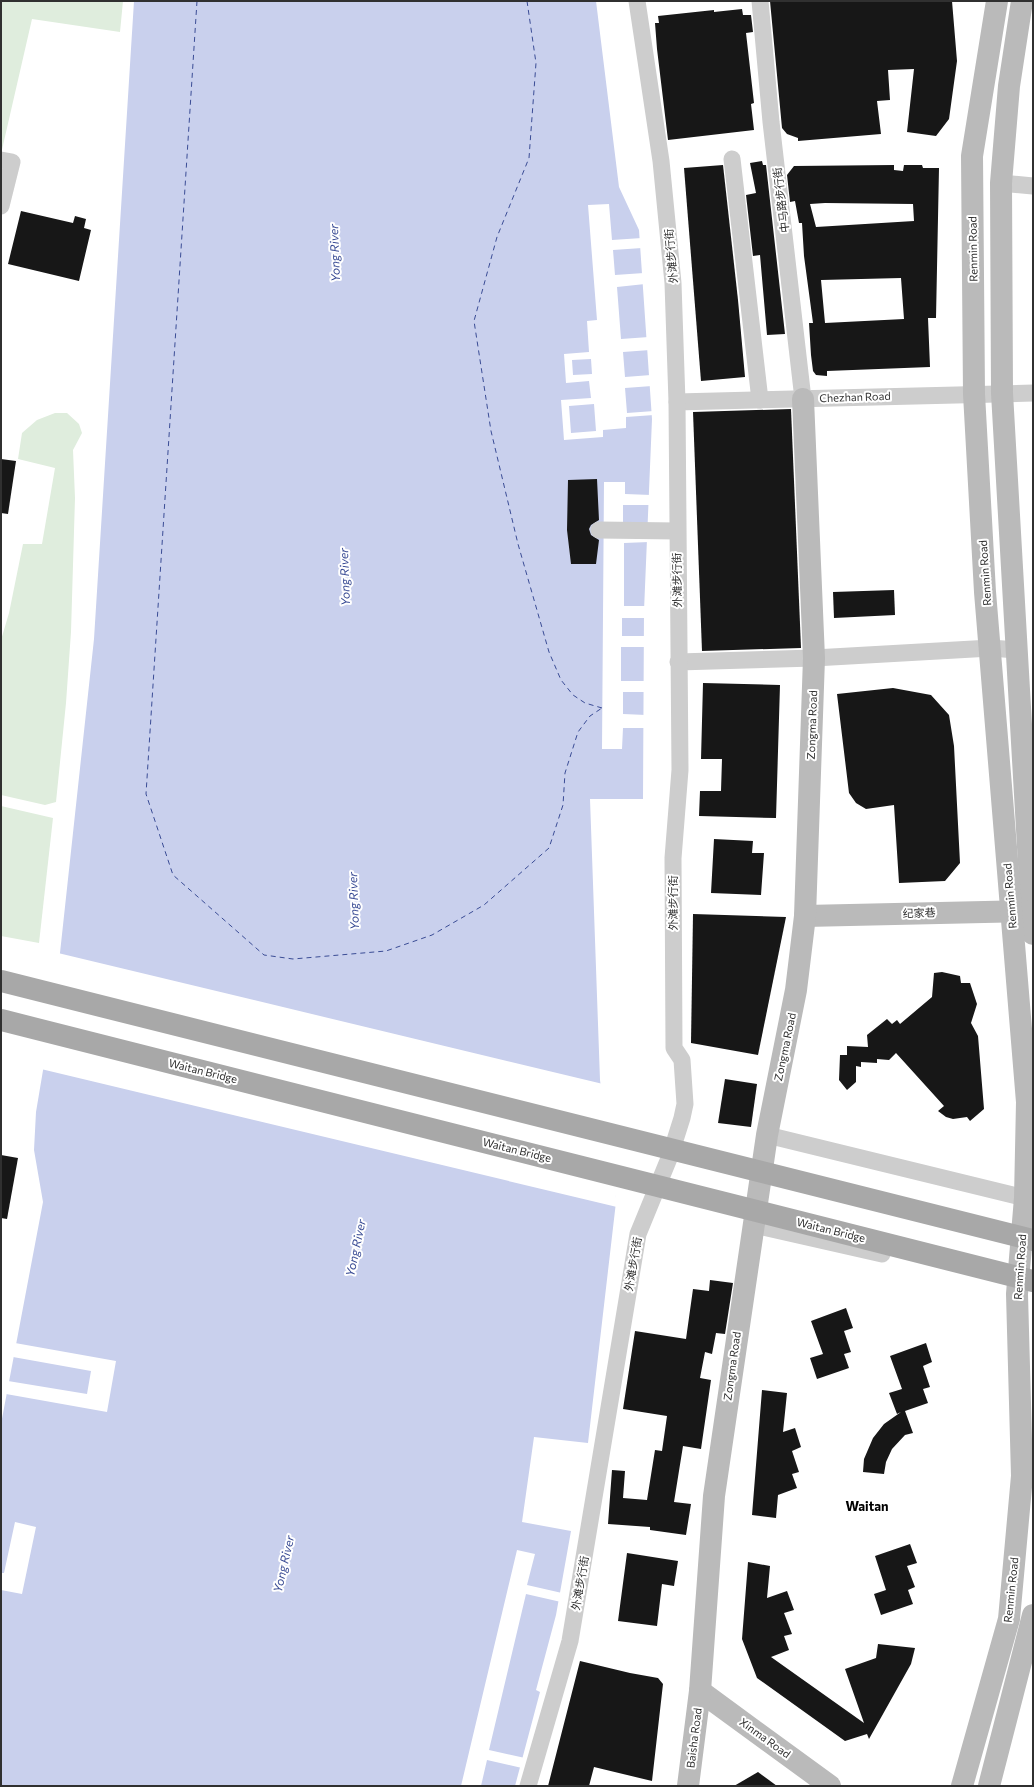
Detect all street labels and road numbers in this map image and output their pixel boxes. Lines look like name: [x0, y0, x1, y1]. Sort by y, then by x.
street label: 中马路步行街: [770, 167, 791, 234]
street label: Renmin Road: [965, 216, 980, 282]
street label: 外滩步行街: [662, 228, 679, 284]
street label: Chezhan Road: [819, 389, 891, 404]
street label: Renmin Road: [976, 540, 993, 606]
street label: 外滩步行街: [670, 552, 683, 608]
street label: Zongma Road: [804, 690, 819, 760]
street label: Renmin Road: [1000, 863, 1019, 929]
street label: 外滩步行街: [666, 876, 679, 931]
street label: 纪家巷: [902, 905, 936, 920]
street label: Zongma Road: [771, 1012, 798, 1082]
street label: Waitan Bridge: [167, 1056, 239, 1085]
street label: Waitan Bridge: [481, 1135, 553, 1164]
street label: Waitan Bridge: [795, 1215, 867, 1244]
street label: Renmin Road: [1011, 1234, 1028, 1300]
street label: 外滩步行街: [621, 1236, 644, 1292]
street label: Zongma Road: [720, 1331, 743, 1401]
street label: 外滩步行街: [568, 1555, 591, 1611]
street label: Renmin Road: [1001, 1557, 1020, 1623]
street label: Baisha Road: [683, 1707, 704, 1769]
street label: Xinma Road: [737, 1715, 793, 1760]

